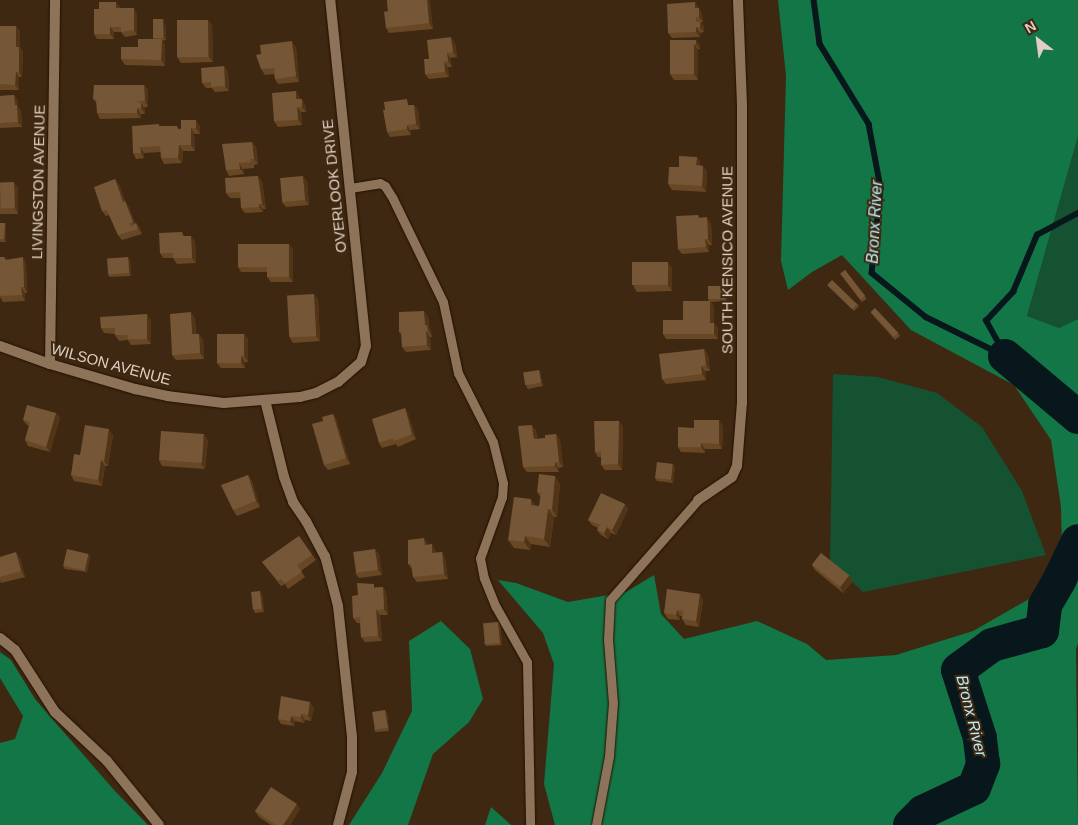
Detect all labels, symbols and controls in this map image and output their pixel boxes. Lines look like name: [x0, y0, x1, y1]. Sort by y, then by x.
north arrow: [1013, 15, 1063, 65]
text: N: [1022, 18, 1039, 36]
street label: LIVINGSTON AVENUE: [28, 104, 48, 260]
street label: OVERLOOK DRIVE: [318, 118, 350, 254]
street label: SOUTH KENSICO AVENUE: [718, 166, 736, 354]
water label: Bronx River: [863, 180, 887, 264]
street label: WILSON AVENUE: [49, 339, 173, 389]
water label: Bronx River: [952, 673, 990, 759]

